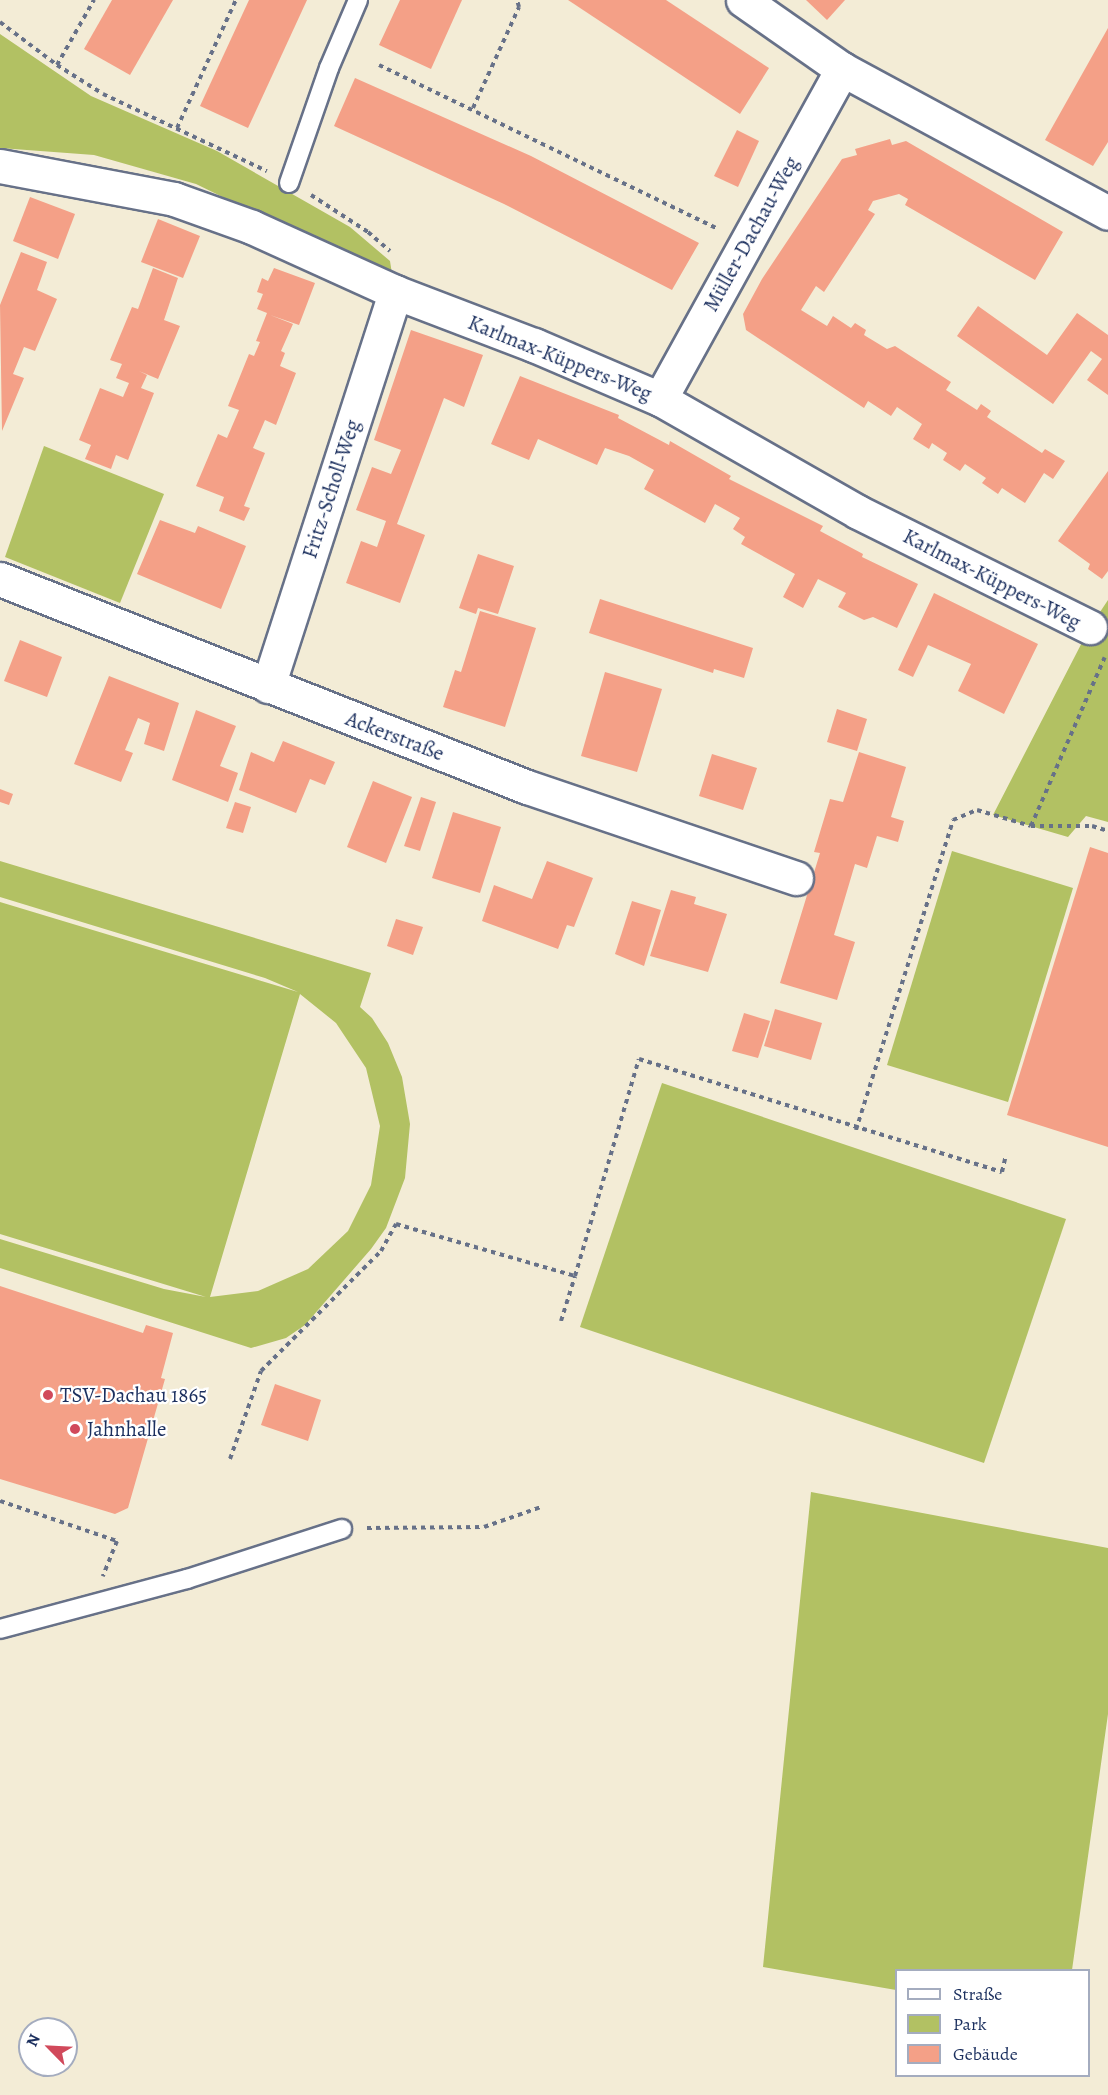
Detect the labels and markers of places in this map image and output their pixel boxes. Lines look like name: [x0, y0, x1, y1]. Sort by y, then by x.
place label: TSV-Dachau 1865: [60, 1382, 207, 1408]
marker: TSV-Dachau 1865: [41, 1388, 55, 1402]
place label: Jahnhalle: [87, 1416, 166, 1442]
marker: Jahnhalle: [68, 1422, 82, 1436]

